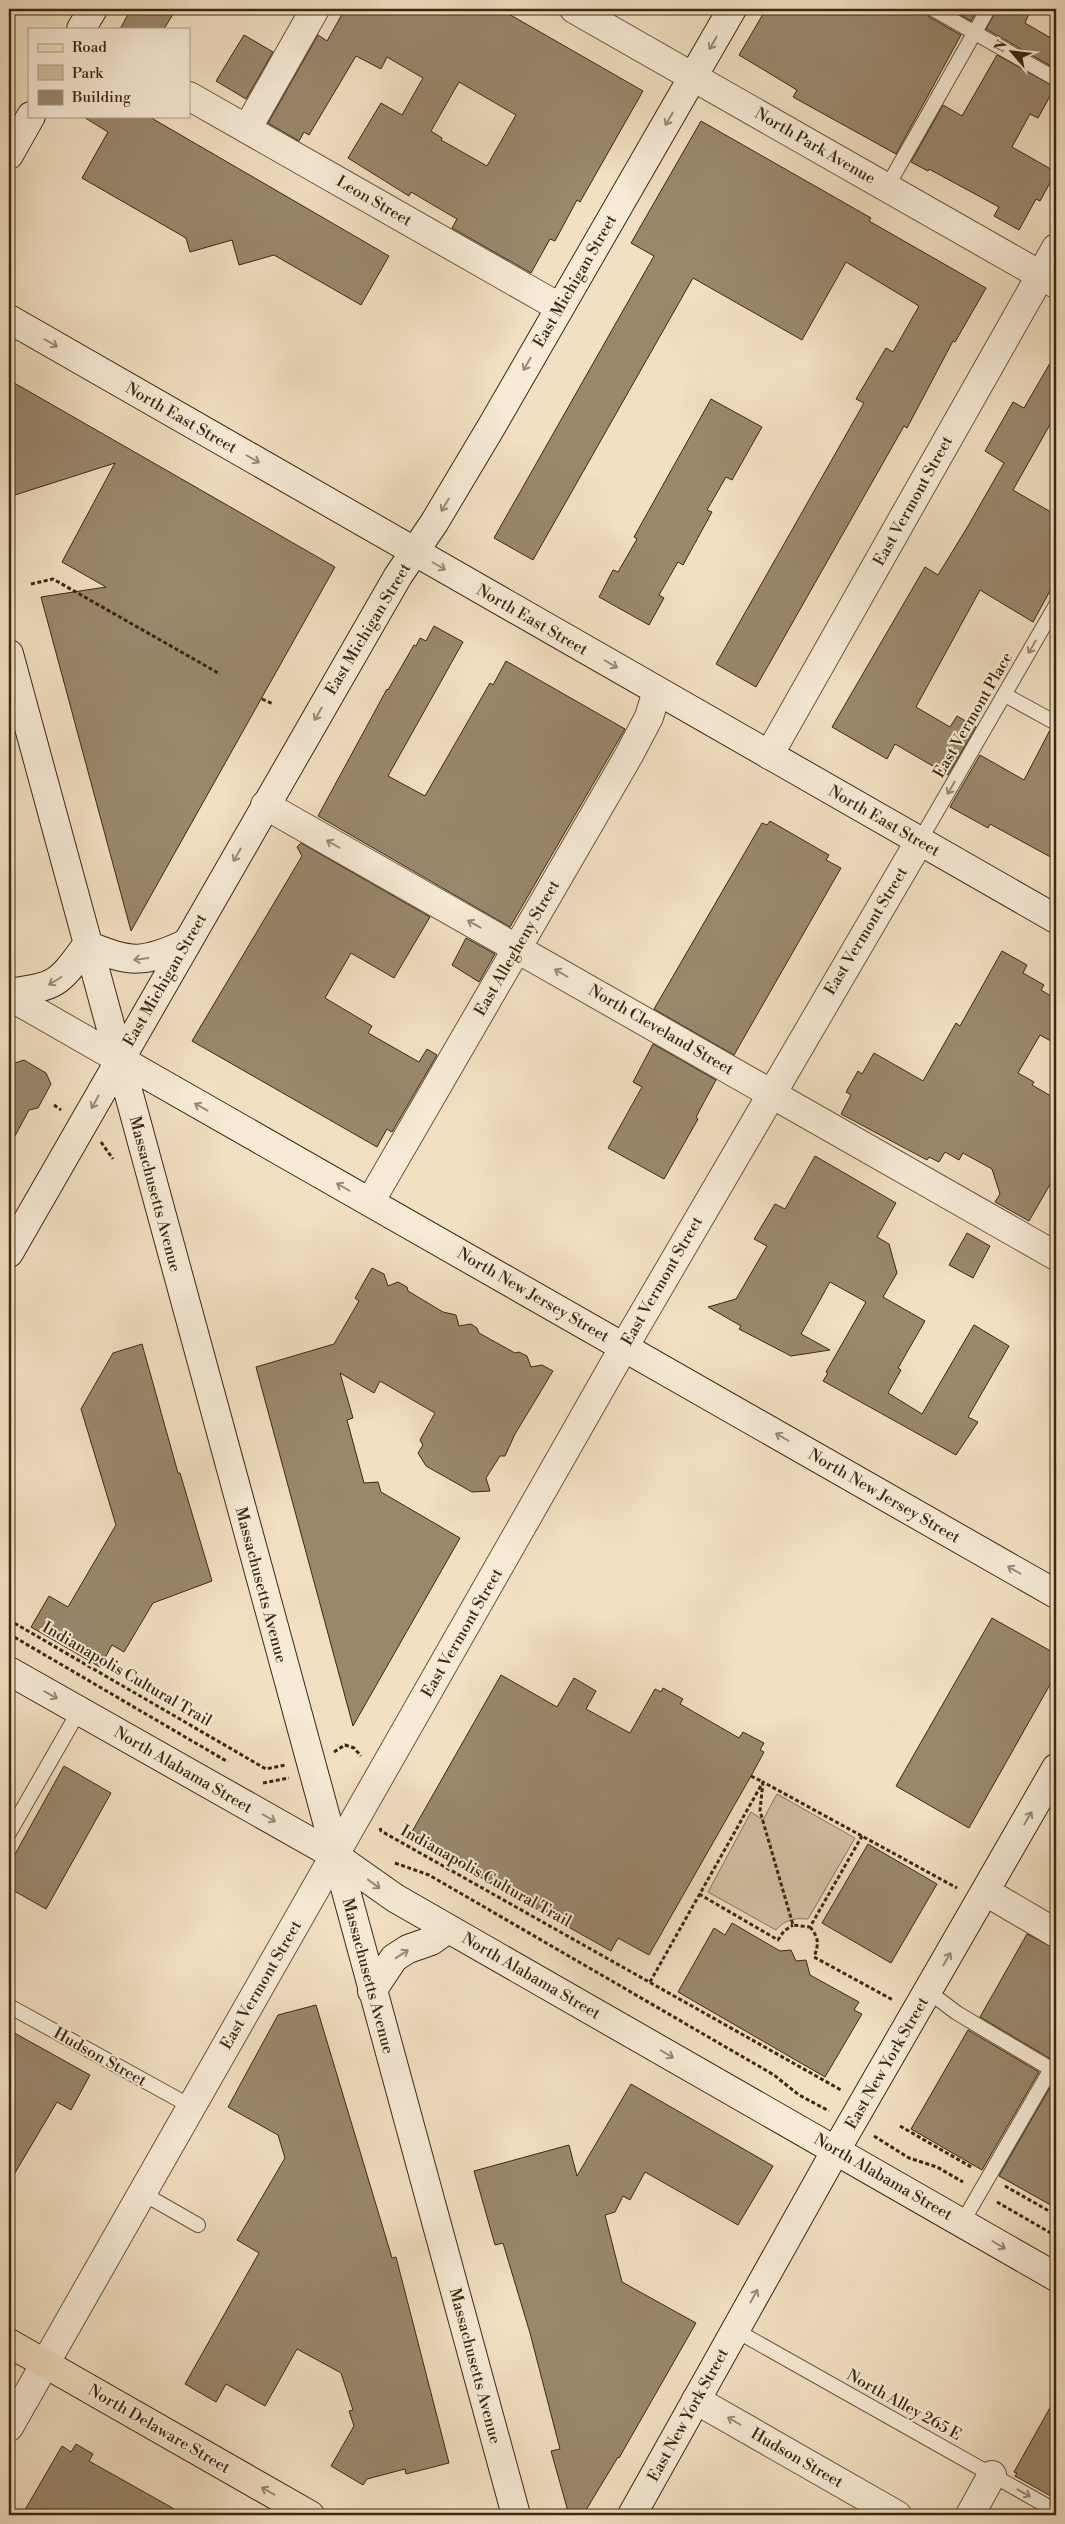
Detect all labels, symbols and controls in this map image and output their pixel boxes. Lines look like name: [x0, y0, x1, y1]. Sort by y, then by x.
legend: [28, 28, 190, 118]
north arrow: [988, 28, 1038, 78]
one-way arrow: [707, 35, 717, 50]
text: N: [991, 37, 1012, 55]
text: Road: [72, 38, 107, 57]
text: Park: [72, 64, 104, 83]
text: Building: [71, 88, 131, 107]
street label: North Park Avenue: [751, 103, 879, 189]
one-way arrow: [663, 112, 673, 126]
street label: Leon Street: [333, 171, 416, 231]
street label: East Michigan Street: [529, 211, 621, 351]
one-way arrow: [43, 339, 58, 349]
one-way arrow: [521, 357, 531, 371]
street label: North East Street: [122, 378, 241, 458]
street label: East Vermont Street: [869, 432, 957, 570]
one-way arrow: [245, 455, 259, 465]
one-way arrow: [439, 497, 449, 511]
street label: East Michigan Street: [321, 559, 415, 698]
one-way arrow: [432, 562, 446, 572]
street label: North East Street: [473, 580, 592, 660]
one-way arrow: [1026, 639, 1036, 654]
street label: East Vermont Place: [929, 648, 1017, 782]
one-way arrow: [603, 660, 617, 670]
one-way arrow: [312, 706, 322, 720]
one-way arrow: [945, 780, 955, 794]
street label: North East Street: [825, 781, 944, 861]
one-way arrow: [326, 838, 341, 848]
one-way arrow: [232, 847, 241, 862]
street label: East Vermont Street: [820, 863, 912, 999]
street label: East Allegheny Street: [470, 876, 564, 1020]
street label: East Michigan Street: [119, 910, 211, 1050]
one-way arrow: [468, 918, 482, 928]
one-way arrow: [133, 954, 149, 964]
one-way arrow: [555, 968, 569, 978]
one-way arrow: [48, 975, 62, 986]
street label: North Cleveland Street: [585, 980, 738, 1080]
one-way arrow: [90, 1094, 99, 1109]
one-way arrow: [194, 1101, 209, 1111]
street label: Massachusetts Avenue: [125, 1114, 185, 1274]
one-way arrow: [336, 1181, 350, 1191]
street label: East Vermont Street: [617, 1213, 707, 1349]
street label: North New Jersey Street: [453, 1243, 613, 1347]
one-way arrow: [774, 1432, 789, 1442]
street label: North New Jersey Street: [804, 1444, 964, 1548]
street label: Massachusetts Avenue: [231, 1505, 291, 1665]
street label: East Vermont Street: [417, 1565, 507, 1701]
one-way arrow: [1007, 1565, 1022, 1574]
street label: Indianapolis Cultural Trail: [39, 1617, 216, 1731]
one-way arrow: [44, 1690, 59, 1700]
street label: North Alabama Street: [110, 1722, 256, 1818]
one-way arrow: [1023, 1812, 1033, 1826]
one-way arrow: [261, 1814, 275, 1824]
street label: Indianapolis Cultural Trail: [397, 1821, 575, 1932]
one-way arrow: [367, 1879, 381, 1889]
street label: Massachusetts Avenue: [338, 1896, 398, 2056]
street label: East Vermont Street: [216, 1917, 306, 2053]
street label: North Alabama Street: [458, 1928, 604, 2024]
one-way arrow: [394, 1948, 408, 1958]
one-way arrow: [942, 1952, 952, 1967]
street label: East New York Street: [841, 1993, 933, 2133]
street label: Hudson Street: [50, 2023, 150, 2091]
one-way arrow: [659, 2050, 674, 2059]
street label: North Alabama Street: [810, 2129, 956, 2225]
one-way arrow: [992, 2240, 1006, 2250]
street label: Massachusetts Avenue: [445, 2286, 505, 2446]
one-way arrow: [750, 2289, 760, 2304]
street label: East New York Street: [643, 2345, 733, 2485]
street label: North Alley 265 E: [843, 2365, 965, 2445]
street label: North Delaware Street: [84, 2380, 234, 2478]
one-way arrow: [727, 2416, 741, 2426]
street label: Hudson Street: [747, 2424, 847, 2493]
one-way arrow: [260, 2486, 275, 2496]
one-way arrow: [1017, 2489, 1031, 2499]

